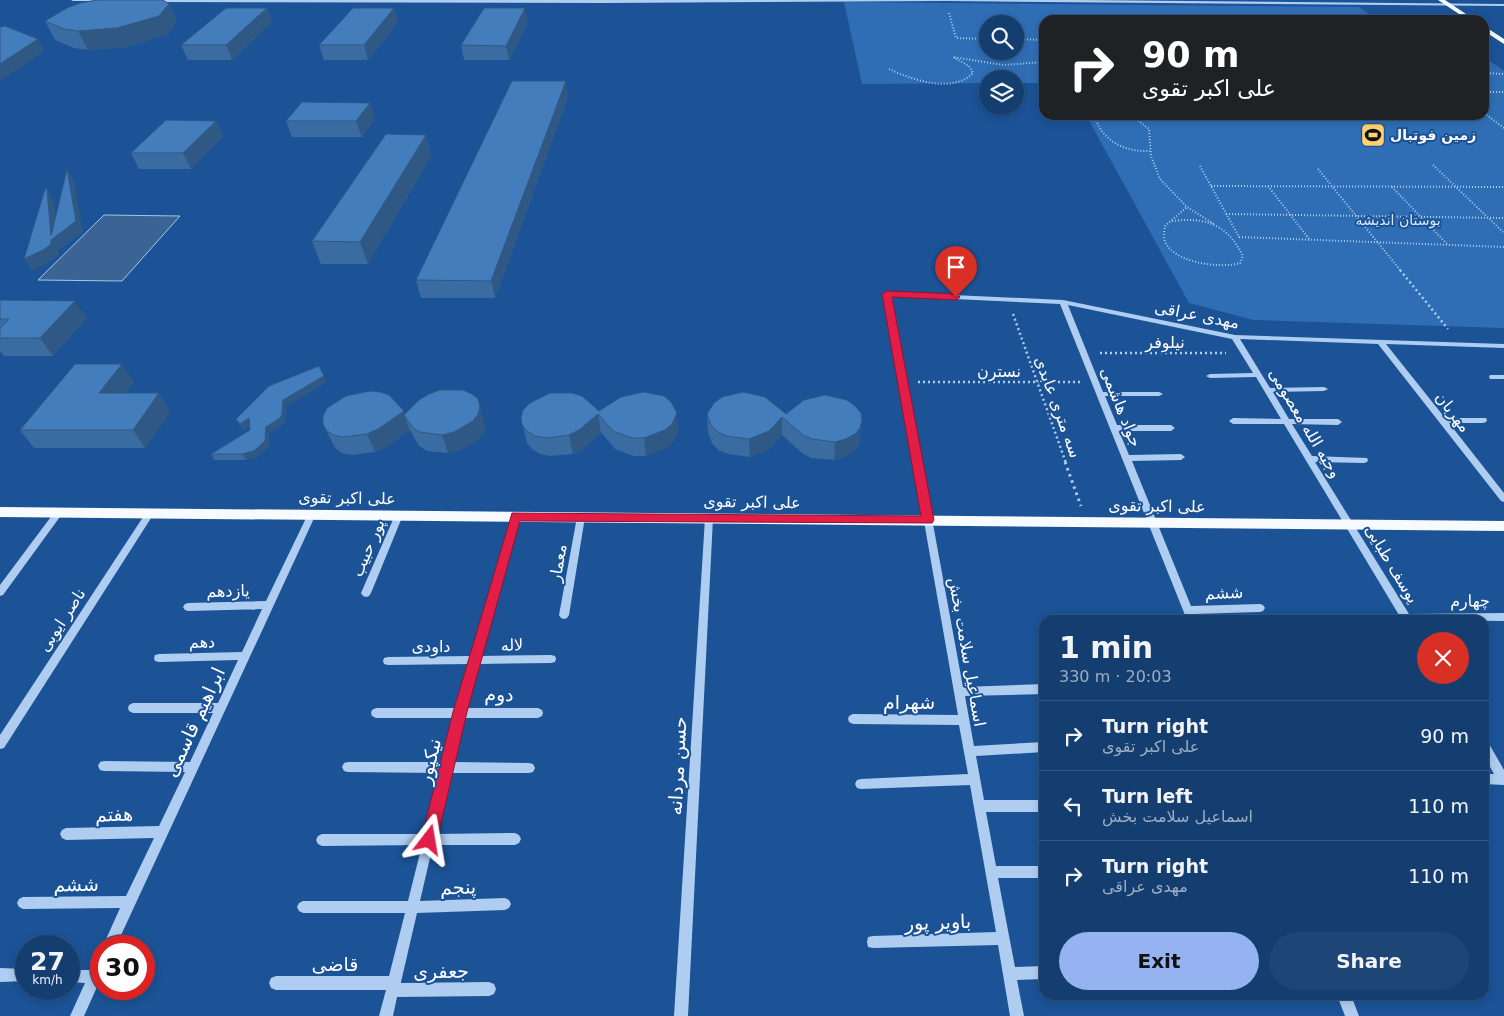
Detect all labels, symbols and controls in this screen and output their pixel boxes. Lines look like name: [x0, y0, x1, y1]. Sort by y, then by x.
map controls: [979, 15, 1024, 115]
button: search: [979, 15, 1024, 60]
icon: right: [1059, 35, 1124, 100]
text: 90 m: [1142, 35, 1239, 75]
button: layers: [979, 70, 1024, 115]
text: علی اکبر تقوی: [1142, 76, 1276, 101]
sports icon: زمین فوتبال: [1360, 122, 1386, 148]
place label: زمین فوتبال: [1390, 127, 1476, 144]
park label: بوستان اندیشه: [1355, 212, 1441, 229]
pin: [935, 246, 977, 297]
icon: arrive: [942, 253, 970, 281]
street label: مهدی عراقی: [1153, 297, 1241, 333]
street label: نیلوفر: [1144, 333, 1185, 353]
street label: سه متری عابدی: [1030, 354, 1085, 461]
street label: نسترن: [977, 362, 1021, 382]
street label: جواد هاشمی: [1096, 364, 1146, 450]
street label: وجیه الله معصومی: [1264, 365, 1345, 482]
street label: مهربان: [1431, 388, 1475, 437]
street label: علی اکبر تقوی: [298, 488, 396, 509]
street label: علی اکبر تقوی: [703, 492, 801, 513]
street label: علی اکبر تقوی: [1108, 496, 1206, 517]
street label: پور حبیب: [347, 516, 390, 580]
street label: یوسف طبایی: [1360, 521, 1423, 607]
street label: معمار: [545, 543, 572, 585]
street label: اسماعیل سلامت بخش: [944, 576, 989, 728]
street label: یازدهم: [206, 581, 250, 602]
street label: ششم: [1205, 583, 1243, 603]
street label: ناصر ایوبی: [34, 585, 90, 656]
street label: چهارم: [1450, 591, 1490, 612]
text: 1 min: [1059, 630, 1153, 665]
street label: دهم: [189, 632, 215, 652]
button: close: [1417, 632, 1469, 684]
street label: لاله: [500, 635, 524, 655]
street label: داودی: [412, 637, 450, 657]
street label: ابراهیم قاسمی: [159, 664, 230, 781]
text: 330 m · 20:03: [1059, 667, 1172, 686]
street label: دوم: [484, 683, 514, 706]
street label: شهرام: [883, 691, 935, 714]
text: Turn right: [1102, 715, 1208, 737]
street label: حسن مردانه: [663, 716, 692, 816]
icon: right: [1059, 722, 1087, 750]
text: 90 m: [1420, 725, 1469, 747]
street label: نیکپور: [412, 736, 446, 787]
text: علی اکبر تقوی: [1102, 737, 1199, 756]
text: Turn left: [1102, 785, 1193, 807]
icon: left: [1059, 792, 1087, 820]
text: 110 m: [1408, 795, 1469, 817]
street label: هفتم: [95, 802, 133, 827]
text: اسماعیل سلامت بخش: [1102, 807, 1253, 826]
position arrow: [402, 813, 454, 865]
text: Turn right: [1102, 855, 1208, 877]
icon: right: [1059, 862, 1087, 890]
text: 110 m: [1408, 865, 1469, 887]
street label: ششم: [53, 873, 99, 896]
street label: پنجم: [440, 875, 476, 900]
text: مهدی عراقی: [1102, 877, 1188, 896]
street label: باویر پور: [903, 910, 972, 935]
button: Exit: [1059, 932, 1259, 990]
button: Share: [1269, 932, 1469, 990]
speed limit sign: 30: [90, 935, 155, 1000]
text: 27: [30, 947, 65, 976]
street label: قاضی: [312, 953, 358, 975]
street label: جعفری: [413, 960, 469, 983]
text: km/h: [32, 973, 63, 987]

